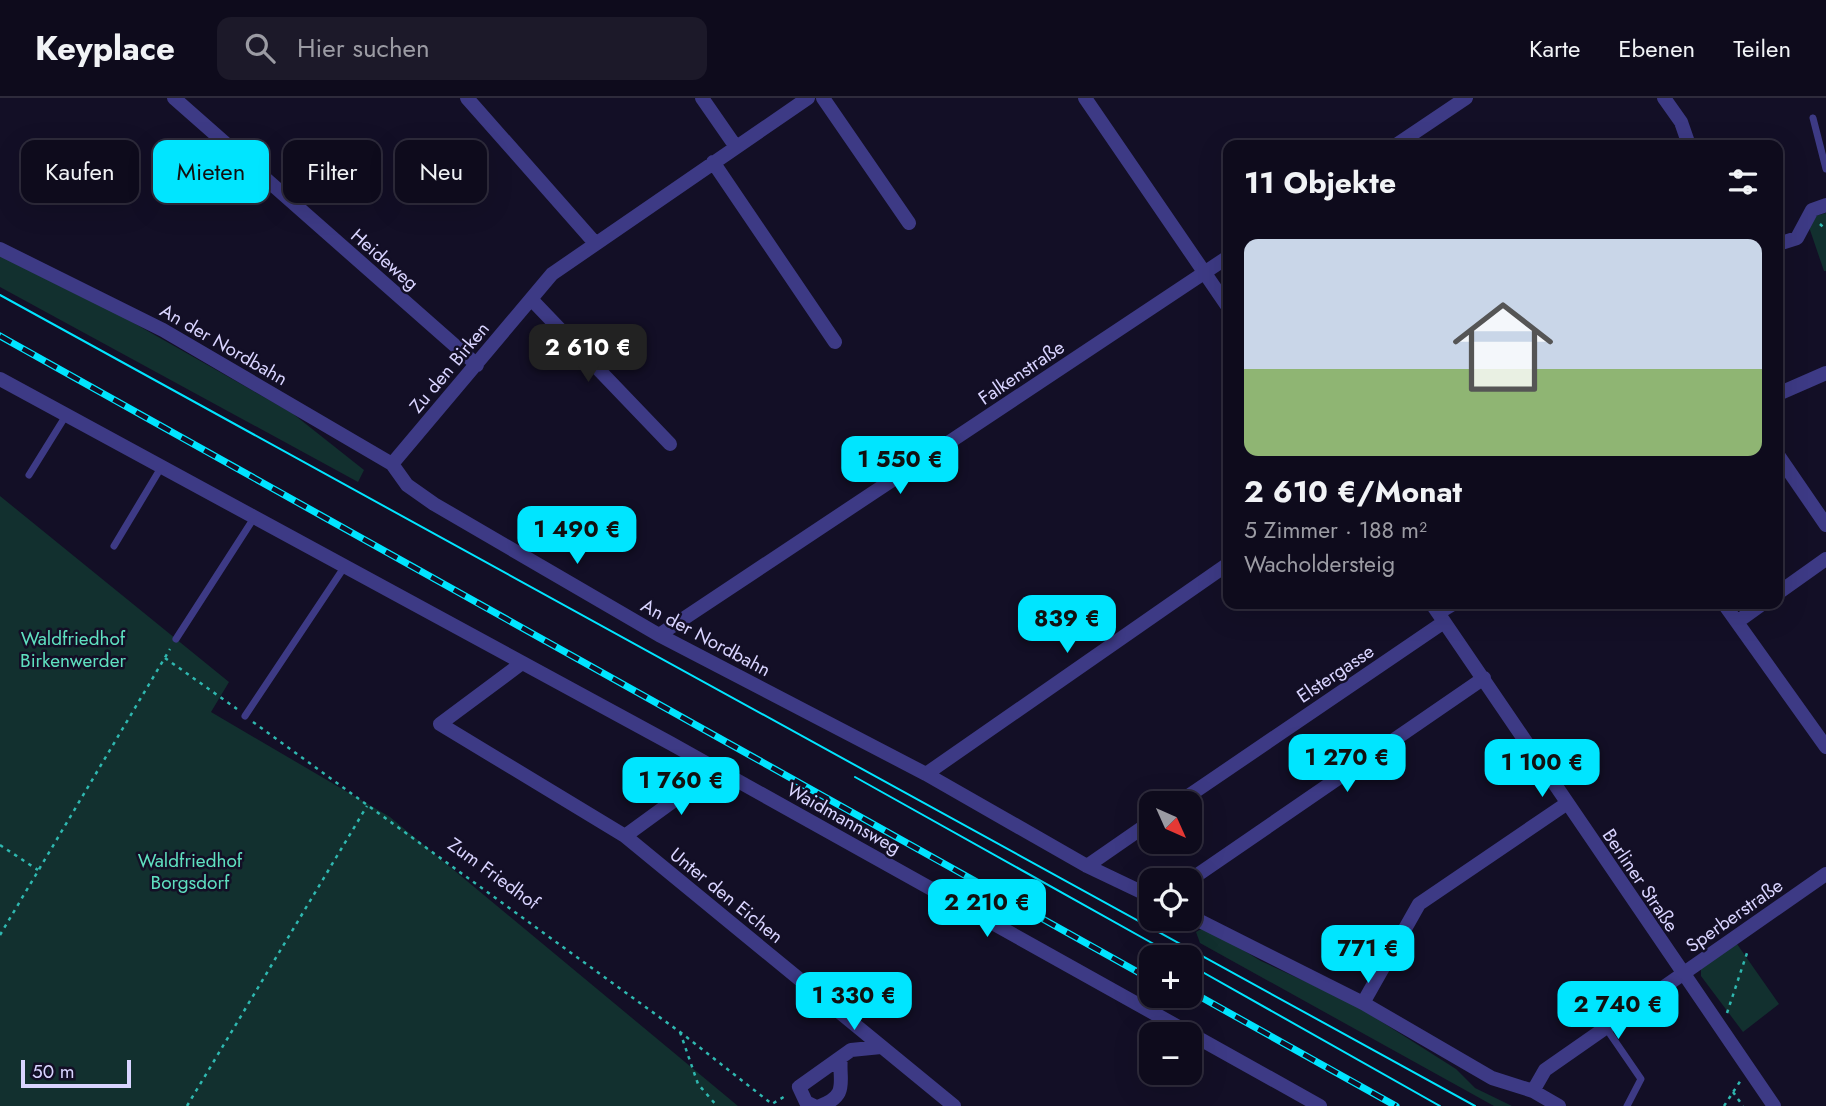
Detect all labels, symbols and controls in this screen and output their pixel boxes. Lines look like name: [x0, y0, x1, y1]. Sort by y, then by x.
search box: [217, 17, 707, 80]
text: Keyplace: [35, 25, 175, 72]
icon: search: [241, 29, 279, 67]
text: Hier suchen: [297, 29, 430, 67]
text: Karte: [1529, 31, 1580, 66]
text: Ebenen: [1618, 31, 1695, 66]
text: Teilen: [1733, 31, 1791, 66]
chip: Kaufen: [21, 140, 139, 203]
chip: Mieten: [153, 140, 269, 203]
chip: Filter: [283, 140, 381, 203]
chip: Neu: [395, 140, 487, 203]
text: 11 Objekte: [1244, 161, 1396, 204]
icon: filters: [1724, 163, 1762, 201]
street label: Heideweg: [345, 222, 424, 296]
icon: home: [1440, 284, 1566, 410]
street label: An der Nordbahn: [155, 297, 293, 392]
street label: Zu den Birken: [403, 316, 496, 419]
pin: 2 610 €: [523, 324, 653, 384]
text: 2 610 €: [545, 330, 631, 364]
street label: Falkenstraße: [973, 334, 1070, 411]
pin: 1 550 €: [835, 436, 965, 496]
text: 1 550 €: [857, 442, 943, 476]
text: 2 610 €/Monat: [1244, 470, 1462, 513]
pin: 1 490 €: [512, 506, 642, 566]
text: 1 490 €: [533, 512, 621, 546]
text: 5 Zimmer · 188 m²: [1244, 513, 1427, 547]
text: Wacholdersteig: [1244, 547, 1395, 581]
street label: An der Nordbahn: [636, 592, 775, 683]
pin: 839 €: [1018, 596, 1116, 655]
text: 839 €: [1034, 601, 1100, 635]
park label: Waldfriedhof Birkenwerder: [20, 625, 126, 674]
street label: Elstergasse: [1291, 637, 1380, 709]
pin: 1 270 €: [1282, 734, 1412, 794]
text: 1 270 €: [1305, 740, 1389, 774]
pin: 1 100 €: [1477, 740, 1607, 799]
text: 1 100 €: [1501, 745, 1583, 779]
pin: 1 760 €: [616, 758, 746, 817]
text: 1 760 €: [638, 763, 724, 797]
street label: Waidmannsweg: [782, 776, 906, 861]
north arrow: [1139, 791, 1202, 854]
map controls: [1139, 791, 1202, 1085]
street label: Berliner Straße: [1596, 823, 1685, 937]
street label: Zum Friedhof: [442, 831, 545, 916]
street label: Unter den Eichen: [664, 841, 789, 950]
park label: Waldfriedhof Borgsdorf: [138, 847, 243, 896]
button: locate: [1139, 868, 1202, 931]
street label: Sperberstraße: [1680, 872, 1789, 959]
pin: 2 210 €: [922, 880, 1052, 939]
text: 2 210 €: [944, 885, 1030, 919]
pin: 771 €: [1319, 926, 1417, 985]
text: 771 €: [1337, 931, 1399, 965]
button: +: [1139, 945, 1202, 1008]
pin: 1 330 €: [789, 972, 919, 1032]
text: 1 330 €: [812, 978, 896, 1012]
pin: 2 740 €: [1553, 982, 1683, 1041]
text: 2 740 €: [1573, 987, 1663, 1021]
button: −: [1139, 1022, 1202, 1085]
scale bar: [21, 1057, 131, 1089]
text: 50 m: [32, 1058, 75, 1085]

